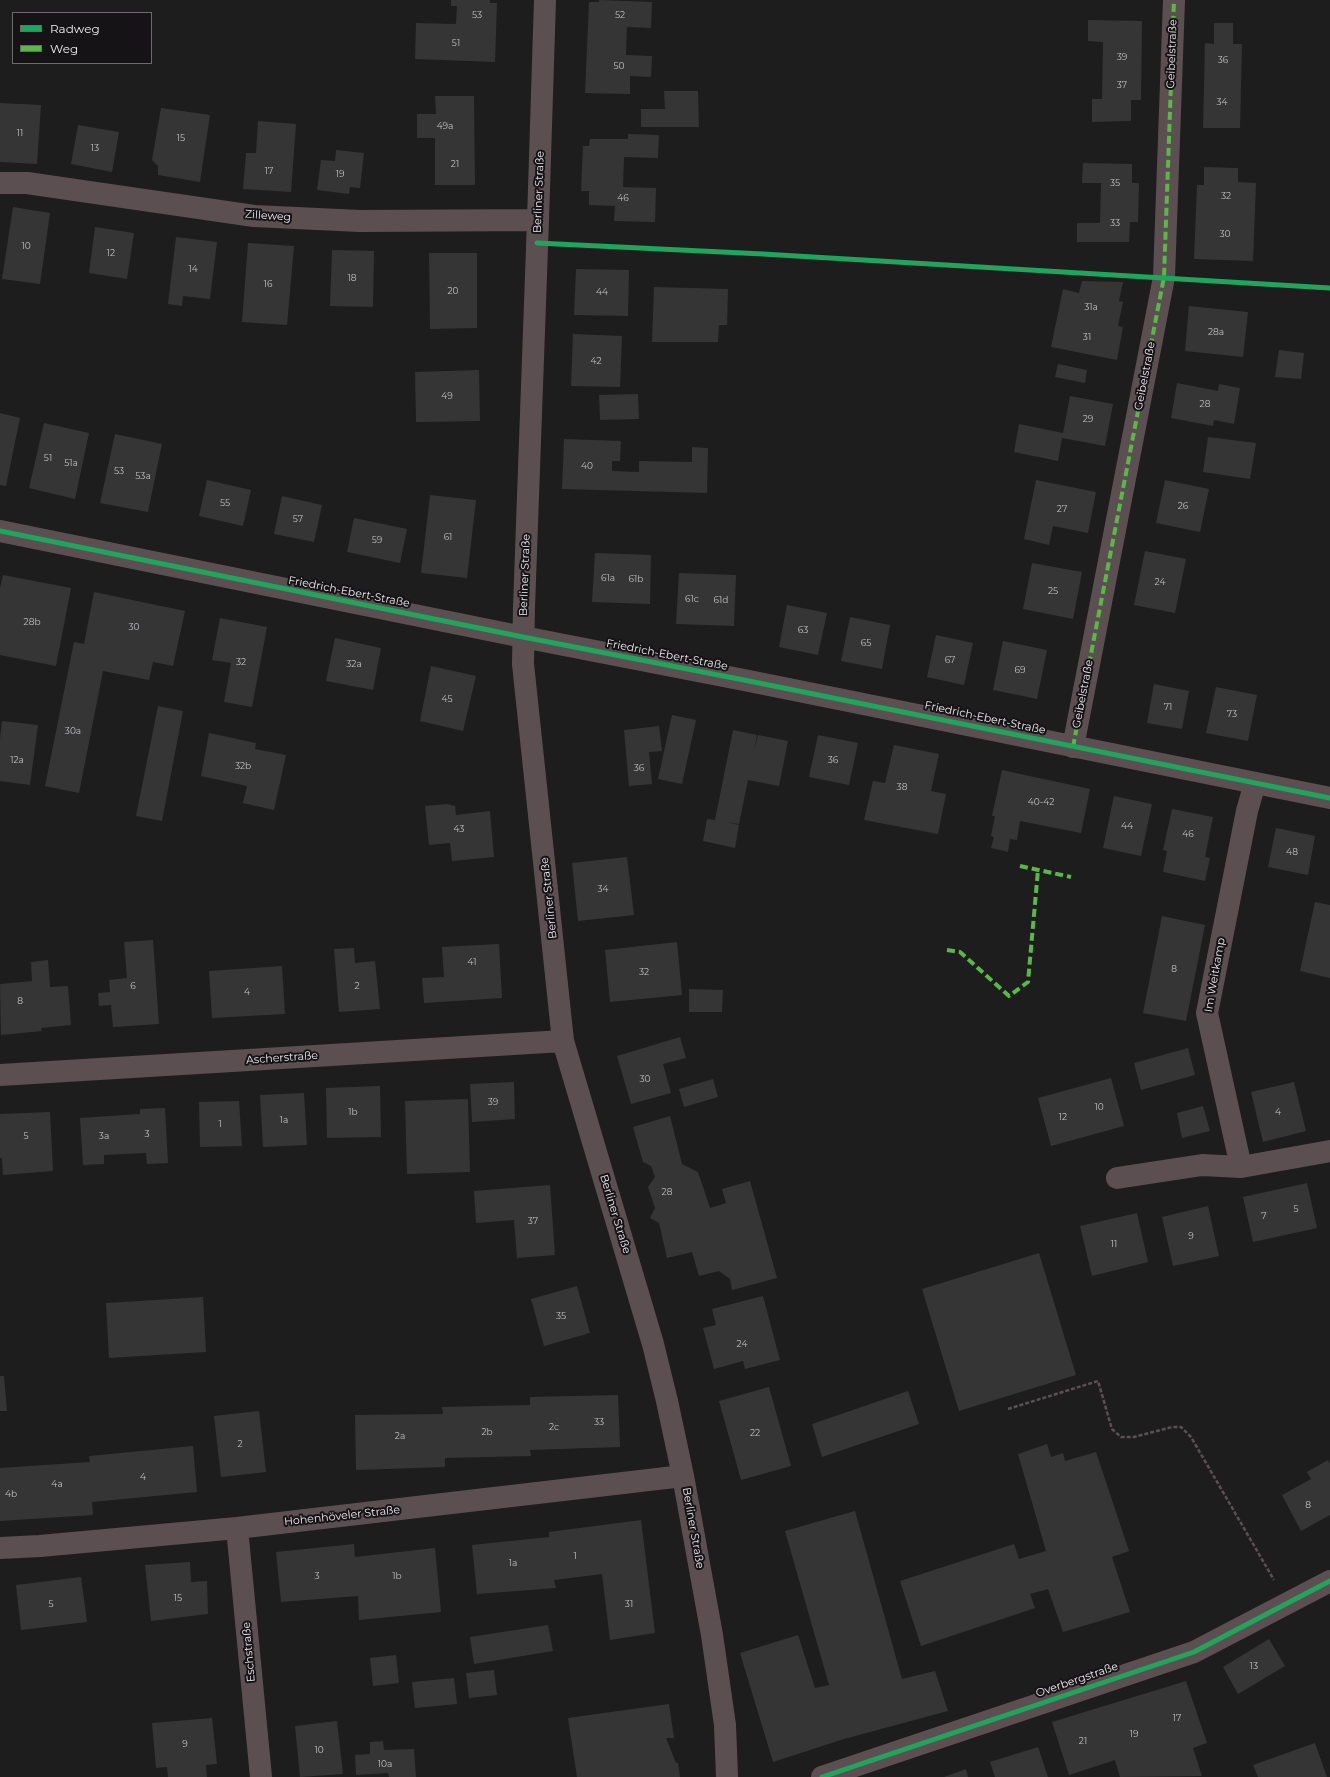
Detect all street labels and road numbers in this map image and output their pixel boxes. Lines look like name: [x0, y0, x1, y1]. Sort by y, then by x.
street label: Geibelstraße: [1164, 19, 1180, 89]
street label: Berliner Straße: [531, 151, 547, 233]
street label: Zilleweg: [244, 208, 292, 224]
street label: Geibelstraße: [1132, 341, 1158, 411]
street label: Berliner Straße: [517, 534, 533, 616]
street label: Friedrich-Ebert-Straße: [287, 574, 411, 610]
street label: Friedrich-Ebert-Straße: [605, 637, 729, 673]
street label: Geibelstraße: [1070, 659, 1096, 729]
street label: Friedrich-Ebert-Straße: [923, 699, 1047, 737]
street label: Berliner Straße: [538, 856, 560, 940]
street label: Im Weitkamp: [1202, 937, 1228, 1013]
street label: Ascherstraße: [246, 1049, 318, 1067]
street label: Berliner Straße: [597, 1173, 633, 1255]
street label: Berliner Straße: [679, 1486, 707, 1570]
street label: Hohenhöveler Straße: [283, 1503, 401, 1529]
street label: Eschstraße: [240, 1621, 258, 1683]
street label: Overbergstraße: [1034, 1660, 1120, 1700]

